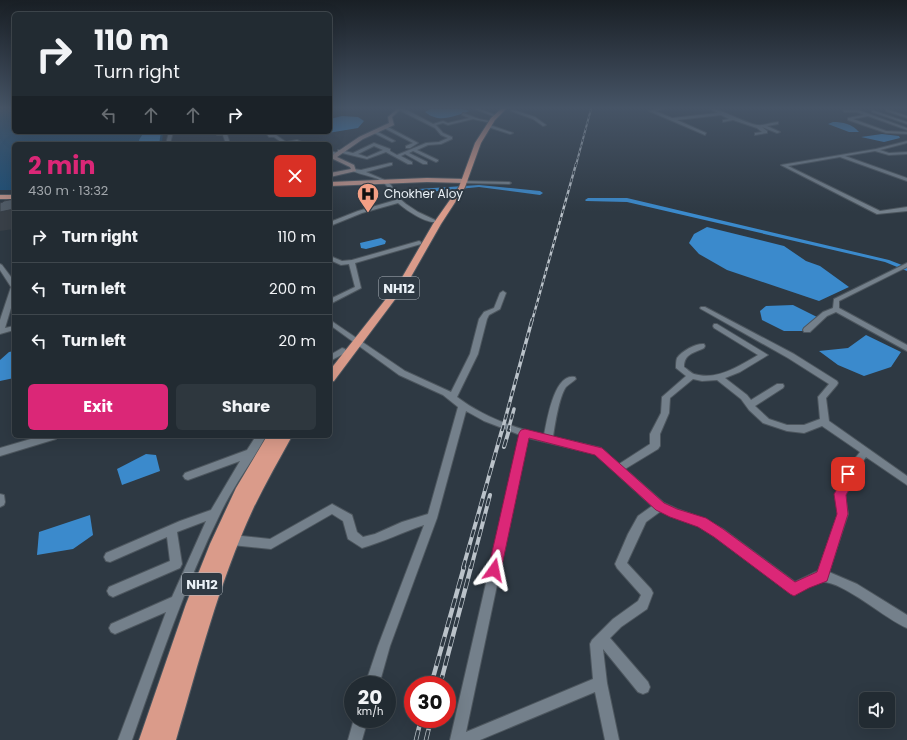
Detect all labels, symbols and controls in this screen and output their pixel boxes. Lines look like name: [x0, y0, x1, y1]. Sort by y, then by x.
text: 110 m: [94, 21, 169, 60]
icon: right: [28, 28, 80, 80]
text: Turn right: [94, 59, 180, 84]
icon: left: [98, 104, 120, 126]
icon: ahead: [140, 104, 162, 126]
icon: ahead: [182, 104, 204, 126]
icon: right: [224, 104, 246, 126]
text: 2 min: [28, 149, 95, 182]
button: close: [274, 155, 316, 197]
text: 430 m · 13:32: [28, 181, 108, 200]
hospital icon: Chokher Aloy: [355, 181, 381, 214]
place label: Chokher Aloy: [384, 185, 463, 202]
icon: right: [28, 226, 50, 248]
text: Turn right: [62, 226, 138, 247]
text: 110 m: [278, 226, 316, 247]
road number: NH12: [379, 277, 419, 299]
icon: left: [28, 278, 50, 300]
text: Turn left: [62, 278, 126, 299]
text: 200 m: [269, 278, 316, 299]
icon: left: [28, 330, 50, 352]
text: Turn left: [62, 330, 126, 351]
text: 20 m: [278, 330, 316, 351]
button: Exit: [28, 384, 168, 430]
button: Share: [176, 384, 316, 430]
pin: [831, 457, 865, 491]
icon: arrive: [837, 463, 859, 485]
position arrow: [473, 549, 515, 591]
road number: NH12: [182, 573, 222, 595]
speed limit sign: 30: [404, 676, 456, 728]
text: 20: [358, 683, 382, 711]
map controls: [859, 692, 895, 728]
button: sound: [859, 692, 895, 728]
text: km/h: [357, 704, 383, 719]

